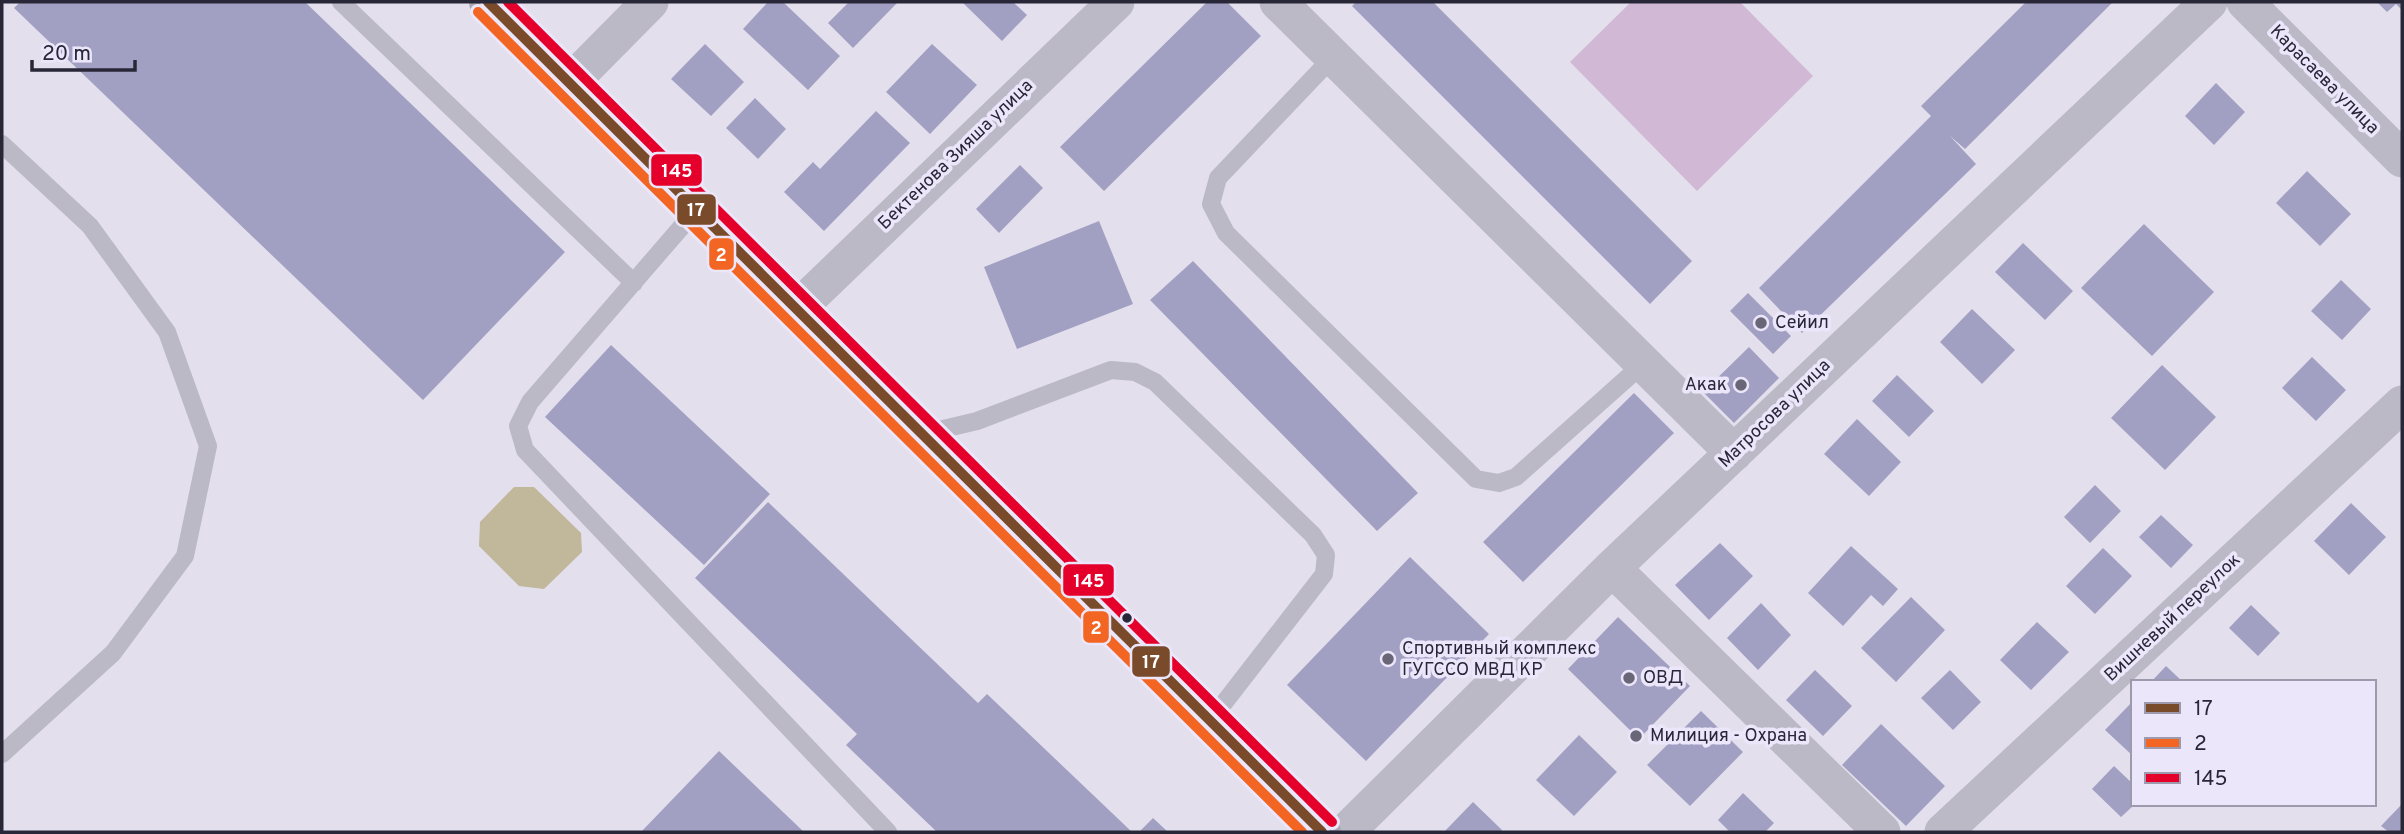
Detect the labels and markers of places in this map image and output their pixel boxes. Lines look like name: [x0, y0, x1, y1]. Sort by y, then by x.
place label: Сейил: [1775, 312, 1829, 335]
marker: Сейил: [1753, 315, 1769, 331]
place label: Акак: [1685, 374, 1727, 397]
marker: Акак: [1733, 377, 1749, 393]
unlabelled marker: [1120, 611, 1134, 625]
place label: Спортивный комплекс ГУГССО МВД КР: [1402, 638, 1597, 682]
marker: Спортивный комплекс ГУГССО МВД КР: [1380, 651, 1396, 667]
place label: ОВД: [1643, 667, 1683, 690]
marker: ОВД: [1621, 670, 1637, 686]
place label: Милиция - Охрана: [1650, 725, 1807, 748]
marker: Милиция - Охрана: [1628, 728, 1644, 744]

